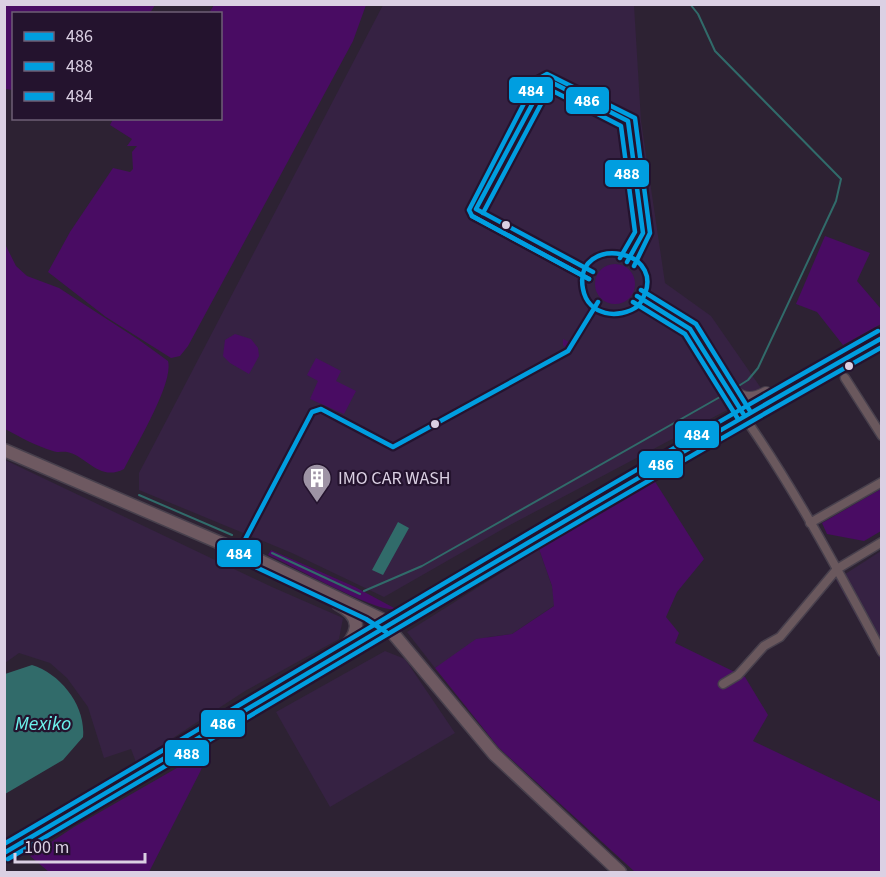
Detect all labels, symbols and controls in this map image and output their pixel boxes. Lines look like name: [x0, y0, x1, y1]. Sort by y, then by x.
legend: [12, 12, 222, 120]
text: 486: [66, 24, 93, 49]
text: 488: [66, 54, 93, 79]
line badge: 484: [508, 76, 554, 104]
text: 484: [518, 80, 544, 102]
text: 484: [66, 84, 93, 109]
line badge: 486: [565, 86, 610, 115]
text: 486: [574, 90, 600, 112]
line badge: 488: [604, 159, 650, 188]
text: 488: [614, 163, 640, 185]
unlabelled marker: [500, 219, 512, 231]
unlabelled marker: [843, 360, 855, 372]
unlabelled marker: [429, 418, 441, 430]
line badge: 484: [674, 420, 720, 449]
text: 484: [684, 424, 710, 446]
line badge: 486: [638, 450, 684, 479]
text: 486: [648, 454, 674, 476]
building icon: IMO CAR WASH: [301, 462, 333, 504]
place label: IMO CAR WASH: [338, 466, 451, 491]
line badge: 484: [216, 539, 262, 568]
text: 484: [226, 543, 252, 565]
line badge: 486: [200, 709, 246, 738]
water label: Mexiko: [15, 710, 71, 738]
text: 486: [210, 713, 236, 735]
line badge: 488: [164, 739, 210, 767]
text: 488: [174, 743, 200, 765]
scale bar: [15, 826, 146, 864]
text: 100 m: [24, 835, 69, 860]

